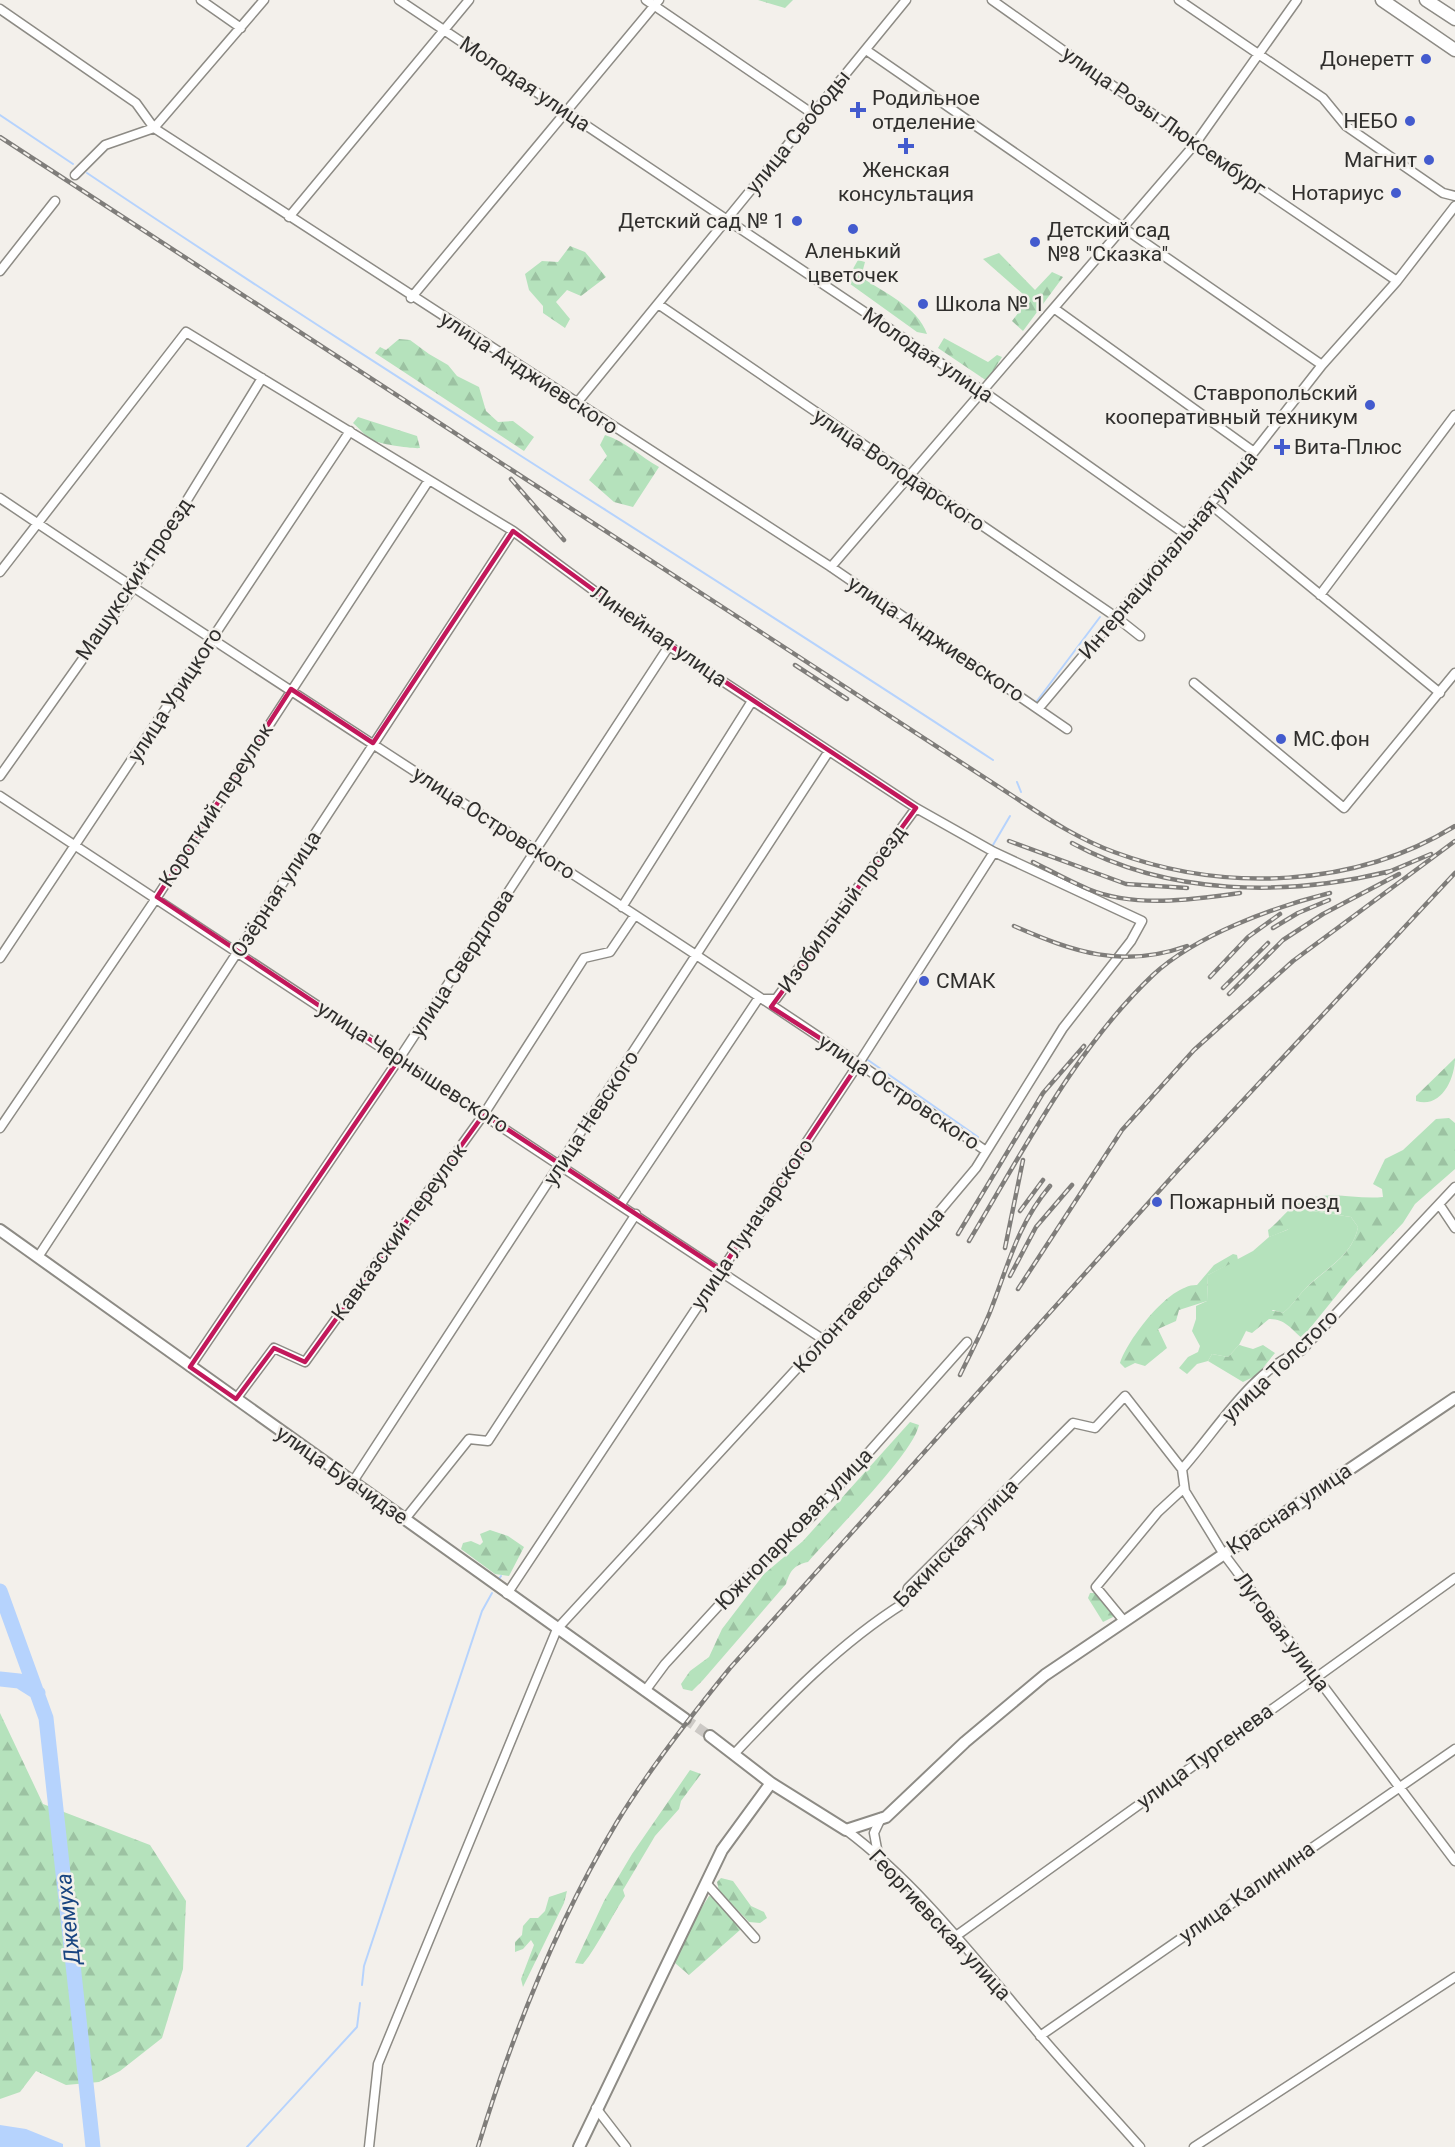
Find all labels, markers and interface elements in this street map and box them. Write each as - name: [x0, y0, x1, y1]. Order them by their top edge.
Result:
- street label: Молодая улица: [455, 32, 595, 136]
- street label: улица Розы Люксембург: [1058, 41, 1271, 201]
- place label: Донеретт: [1320, 47, 1414, 71]
- marker: Донеретт: [1419, 52, 1433, 66]
- street label: улица Свободы: [741, 65, 855, 199]
- place label: Родильное отделение: [872, 86, 980, 134]
- marker: Родильное отделение: [849, 101, 867, 119]
- place label: НЕБО: [1343, 109, 1398, 133]
- marker: НЕБО: [1403, 114, 1417, 128]
- marker: Женская консультация: [897, 137, 915, 155]
- place label: Магнит: [1344, 148, 1417, 172]
- marker: Магнит: [1422, 153, 1436, 167]
- place label: Женская консультация: [838, 158, 974, 206]
- place label: Нотариус: [1291, 181, 1384, 205]
- marker: Нотариус: [1389, 186, 1403, 200]
- place label: Детский сад № 1: [618, 209, 785, 233]
- marker: Детский сад № 1: [790, 214, 804, 228]
- place label: Детский сад №8 "Сказка": [1047, 218, 1170, 266]
- marker: Аленький цветочек: [846, 222, 860, 236]
- marker: Детский сад №8 "Сказка": [1028, 235, 1042, 249]
- place label: Аленький цветочек: [805, 239, 901, 287]
- place label: Школа № 1: [935, 292, 1045, 316]
- marker: Школа № 1: [916, 297, 930, 311]
- street label: Молодая улица: [858, 303, 998, 407]
- street label: улица Анджиевского: [435, 306, 623, 440]
- place label: Ставропольский кооперативный техникум: [1105, 381, 1358, 429]
- marker: Ставропольский кооперативный техникум: [1363, 398, 1377, 412]
- street label: улица Володарского: [809, 404, 989, 536]
- place label: Вита-Плюс: [1294, 435, 1402, 459]
- marker: Вита-Плюс: [1275, 440, 1289, 454]
- street label: Интернациональная улица: [1074, 446, 1262, 664]
- street label: Машукский проезд: [71, 493, 197, 664]
- street label: улица Анджиевского: [843, 571, 1029, 707]
- street label: Линейная улица: [586, 580, 732, 692]
- street label: улица Урицкого: [123, 623, 227, 767]
- street label: Короткий переулок: [154, 718, 278, 891]
- place label: МС.фон: [1293, 727, 1370, 751]
- marker: МС.фон: [1274, 732, 1288, 746]
- street label: улица Островского: [408, 762, 580, 885]
- street label: Изобильный проезд: [773, 820, 911, 997]
- street label: Озёрная улица: [226, 826, 326, 962]
- street label: улица Свердлова: [405, 885, 519, 1041]
- place label: СМАК: [936, 969, 996, 993]
- marker: СМАК: [917, 974, 931, 988]
- street label: улица Чернышевского: [313, 996, 513, 1138]
- street label: улица Островского: [814, 1029, 984, 1155]
- street label: улица Невского: [539, 1046, 643, 1190]
- street label: улица Луначарского: [686, 1134, 818, 1314]
- street label: Кавказский переулок: [327, 1138, 472, 1325]
- place label: Пожарный поезд: [1169, 1190, 1340, 1214]
- marker: Пожарный поезд: [1150, 1195, 1164, 1209]
- street label: Колонтаевская улица: [789, 1202, 949, 1378]
- street label: улица Толстого: [1217, 1305, 1343, 1427]
- street label: улица Буачидзе: [271, 1421, 413, 1529]
- street label: Южнопарковая улица: [711, 1443, 877, 1615]
- street label: Красная улица: [1222, 1458, 1356, 1560]
- street label: Бакинская улица: [889, 1474, 1023, 1612]
- street label: Луговая улица: [1229, 1568, 1335, 1696]
- street label: улица Тургенева: [1132, 1699, 1278, 1813]
- street label: улица Калинина: [1175, 1836, 1319, 1948]
- street label: Георгиевская улица: [864, 1845, 1016, 2005]
- water label: Джемуха: [51, 1872, 85, 1968]

